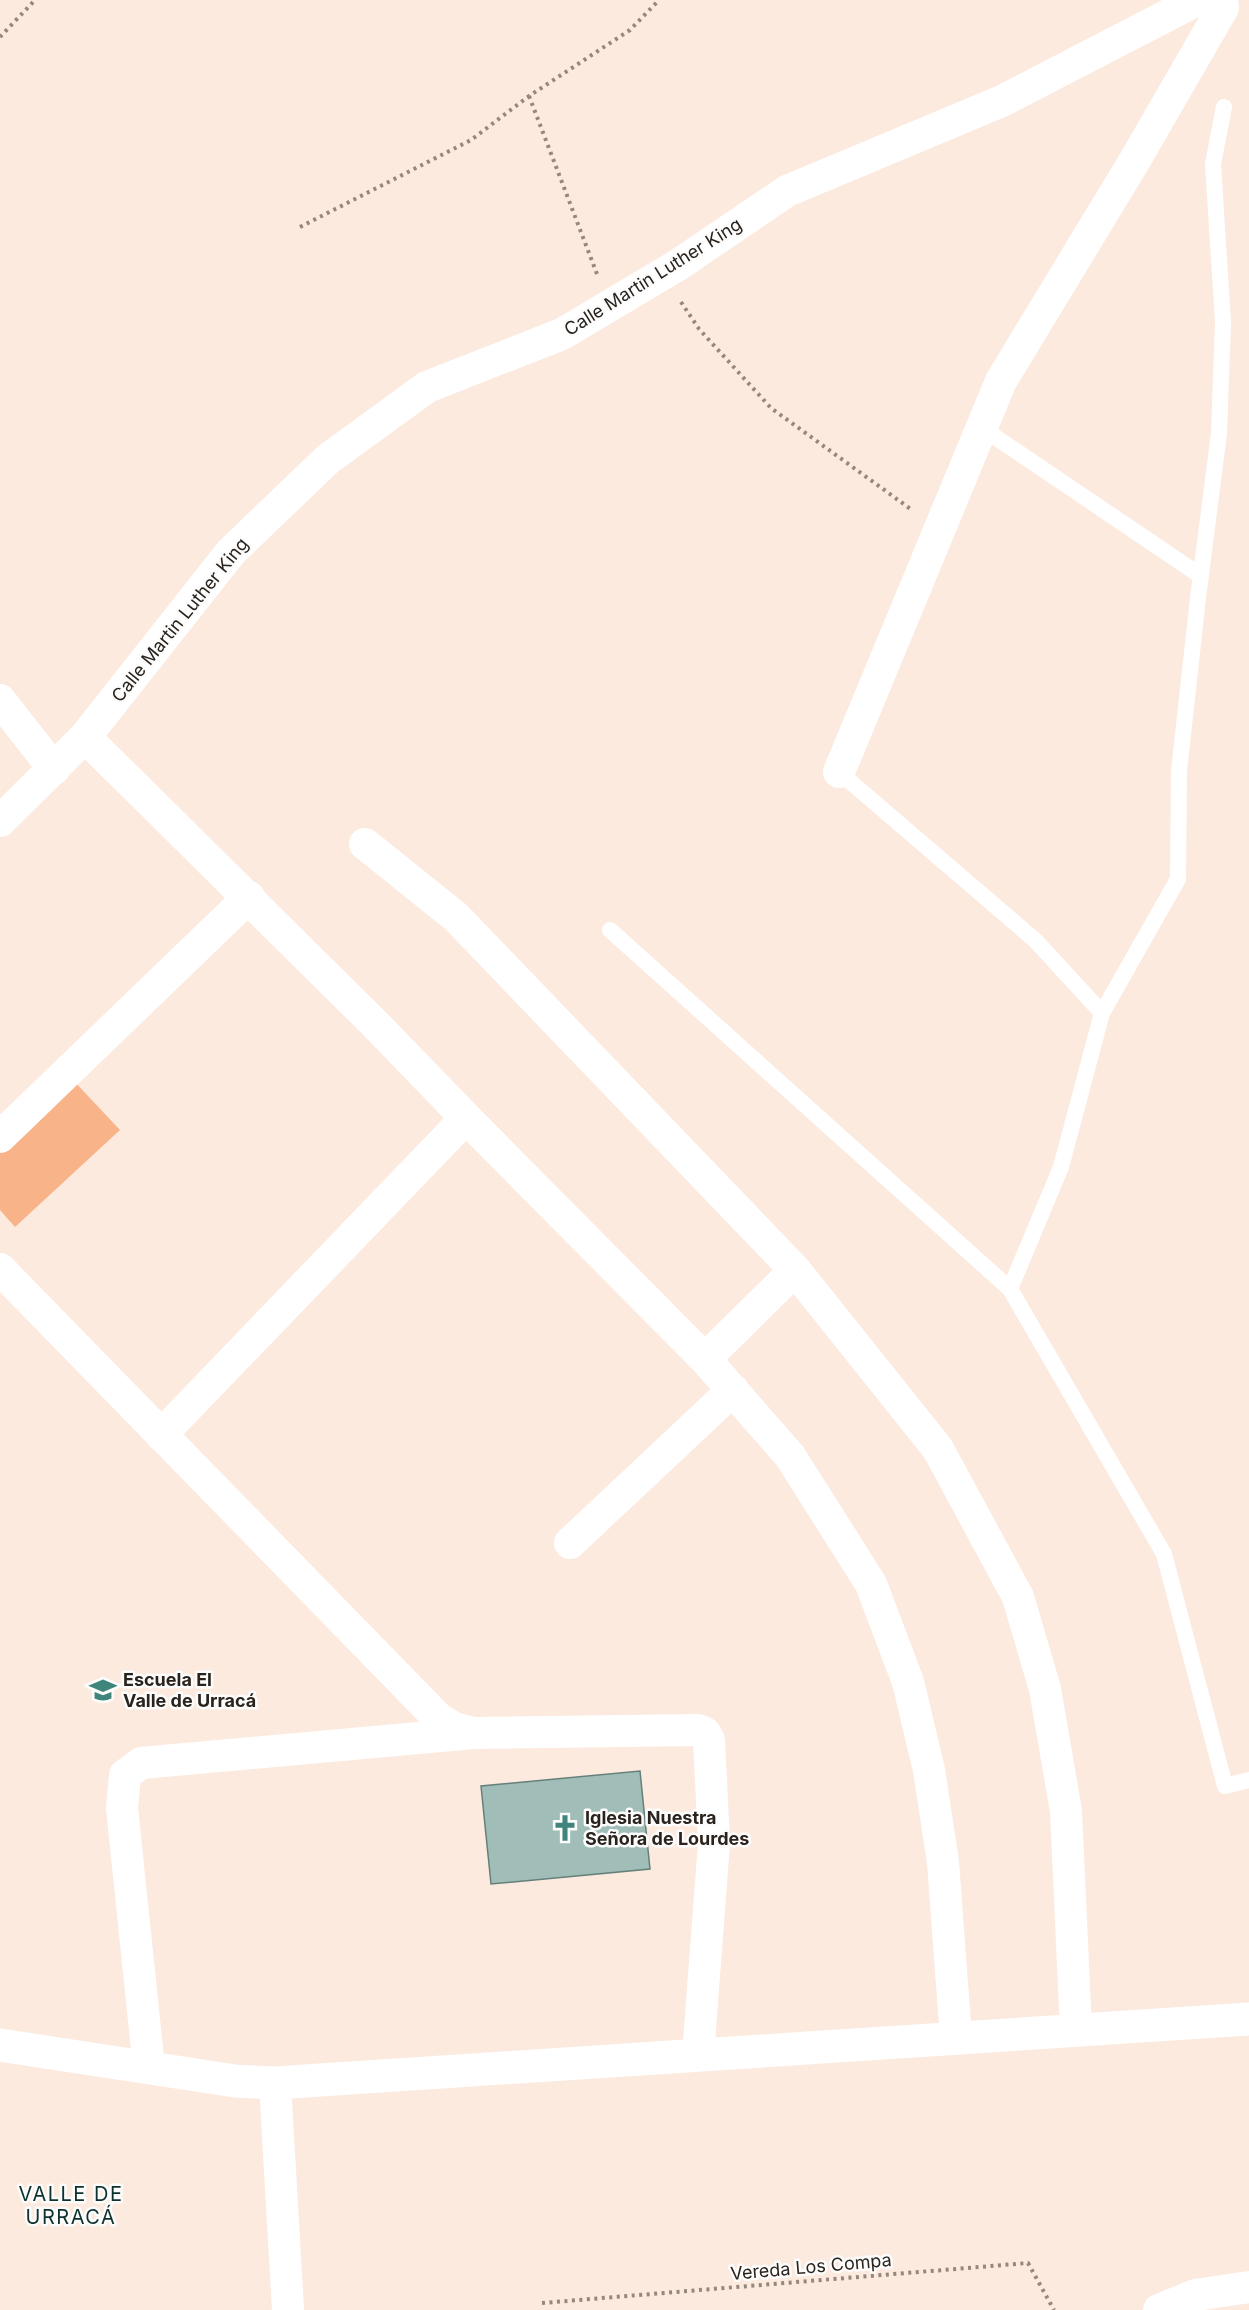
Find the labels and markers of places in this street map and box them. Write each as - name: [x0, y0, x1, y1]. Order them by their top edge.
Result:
- place label: Escuela El Valle de Urracá: [123, 1669, 256, 1711]
- school or university icon: Escuela El Valle de Urracá: [88, 1675, 118, 1705]
- place label: Iglesia Nuestra Señora de Lourdes: [585, 1807, 749, 1849]
- church icon: Iglesia Nuestra Señora de Lourdes: [550, 1813, 580, 1843]

